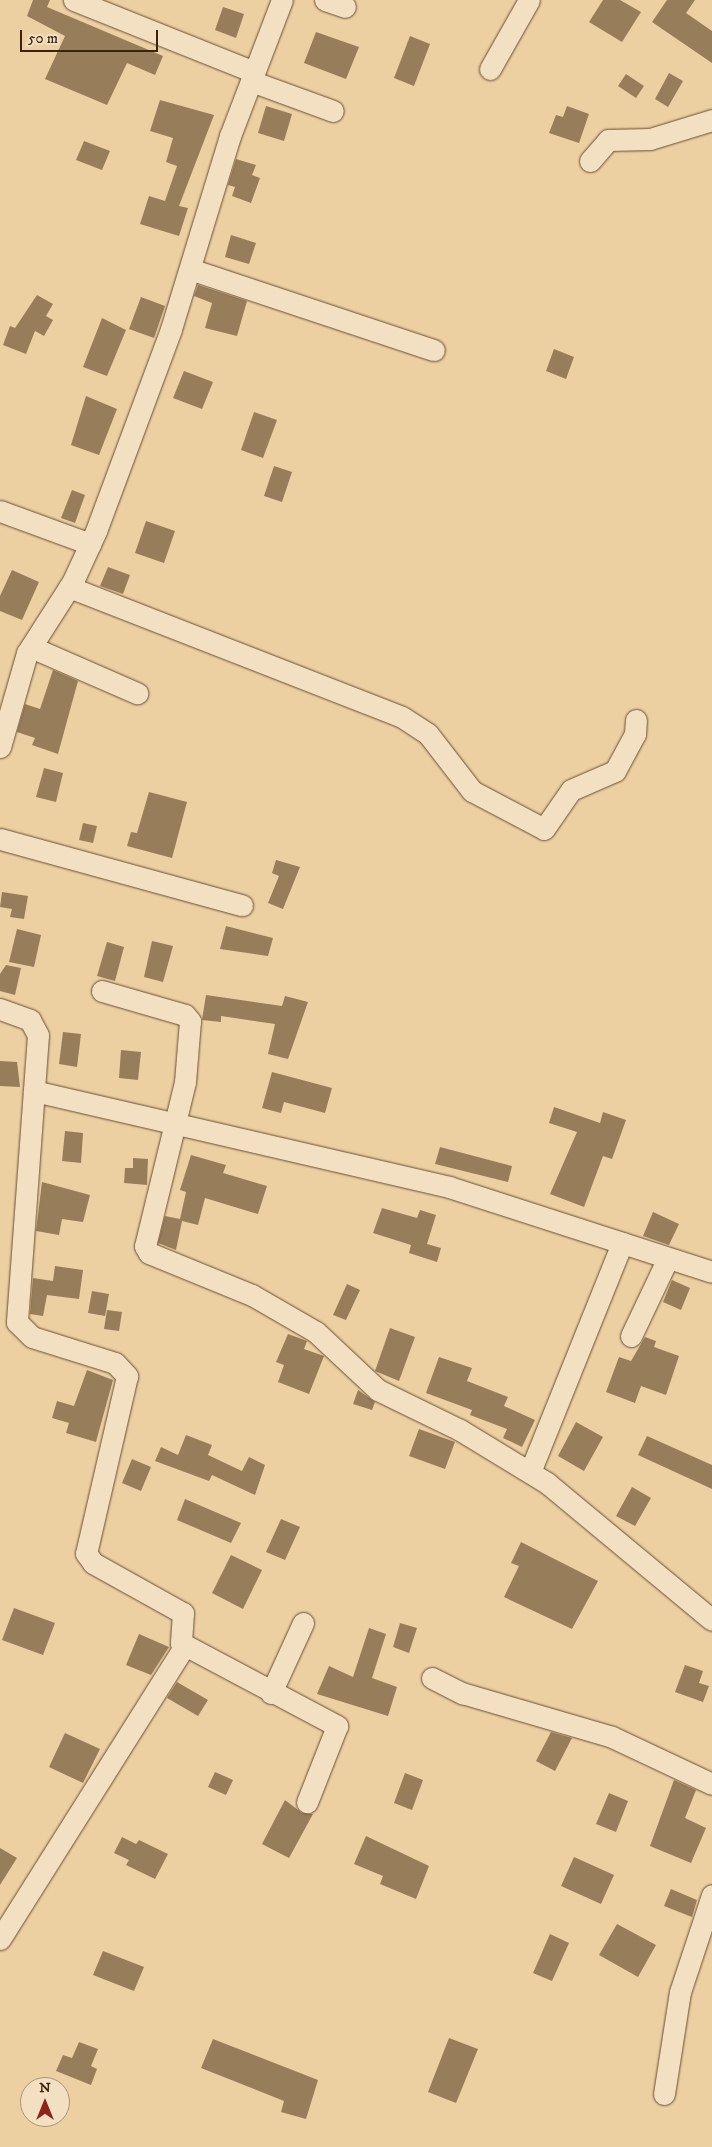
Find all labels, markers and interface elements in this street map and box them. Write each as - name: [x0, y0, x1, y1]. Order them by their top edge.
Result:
- scale bar: [22, 20, 160, 52]
- text: 50 m: [28, 29, 58, 48]
- north arrow: [20, 2077, 70, 2127]
- text: N: [39, 2079, 51, 2097]

